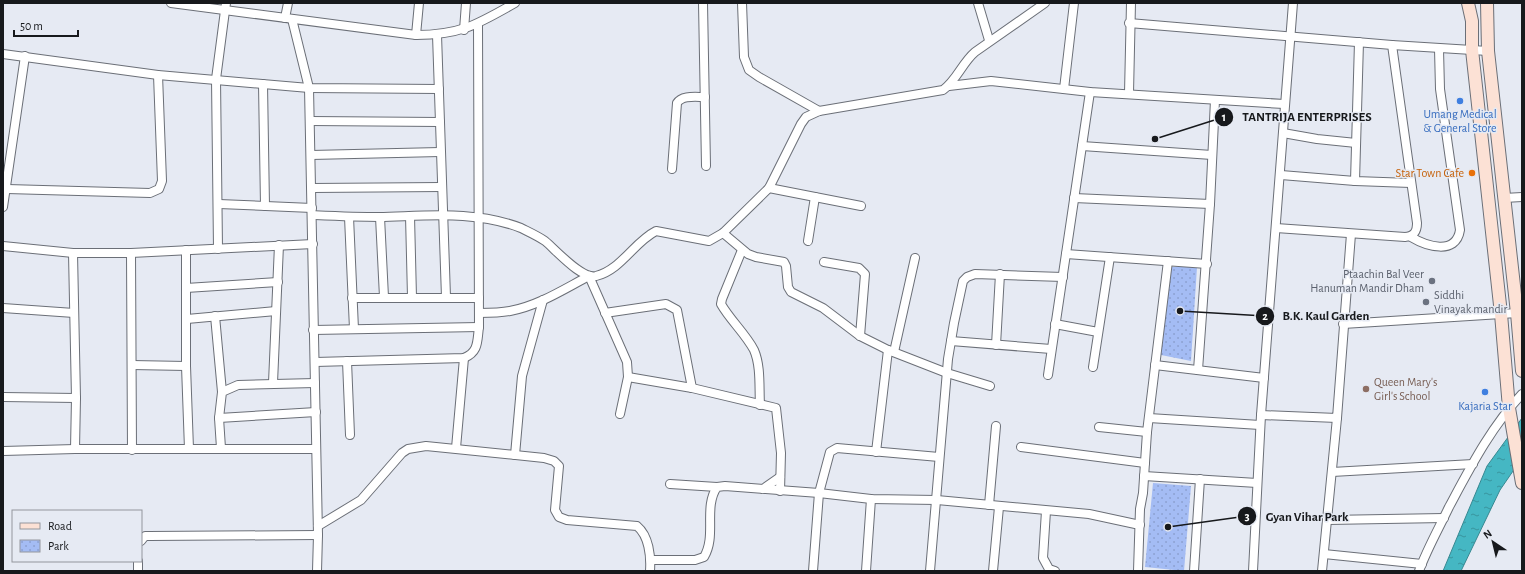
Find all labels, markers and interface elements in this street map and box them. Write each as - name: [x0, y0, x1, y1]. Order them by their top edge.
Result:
- scale bar: [14, 12, 78, 38]
- text: 50 m: [20, 20, 43, 32]
- marker: Umang Medical & General Store: [1455, 96, 1465, 106]
- callout: TANTRIJA ENTERPRISES: [1214, 104, 1379, 129]
- place label: Umang Medical & General Store: [1423, 108, 1497, 134]
- text: 1: [1222, 111, 1226, 123]
- text: TANTRIJA ENTERPRISES: [1242, 111, 1372, 124]
- place label: Star Town Cafe: [1396, 167, 1464, 179]
- marker: Star Town Cafe: [1467, 168, 1477, 178]
- place label: Ptaachin Bal Veer Hanuman Mandir Dham: [1310, 268, 1424, 294]
- marker: Ptaachin Bal Veer Hanuman Mandir Dham: [1427, 276, 1437, 286]
- place label: Siddhi Vinayak mandir: [1434, 289, 1508, 316]
- marker: Siddhi Vinayak mandir: [1421, 297, 1431, 307]
- callout: B.K. Kaul Garden: [1255, 303, 1378, 328]
- text: 2: [1262, 310, 1268, 322]
- text: B.K. Kaul Garden: [1283, 310, 1370, 323]
- place label: Queen Mary's Girl's School: [1374, 376, 1437, 402]
- marker: Queen Mary's Girl's School: [1361, 384, 1371, 394]
- marker: Kajaria Star: [1480, 387, 1490, 397]
- place label: Kajaria Star: [1458, 400, 1512, 413]
- callout: Gyan Vihar Park: [1237, 504, 1356, 529]
- legend: [12, 510, 142, 562]
- text: 3: [1244, 510, 1250, 522]
- text: Gyan Vihar Park: [1266, 511, 1349, 524]
- text: Road: [48, 520, 72, 532]
- north arrow: [1473, 522, 1513, 562]
- text: N: [1481, 528, 1494, 541]
- text: Park: [48, 540, 69, 552]

